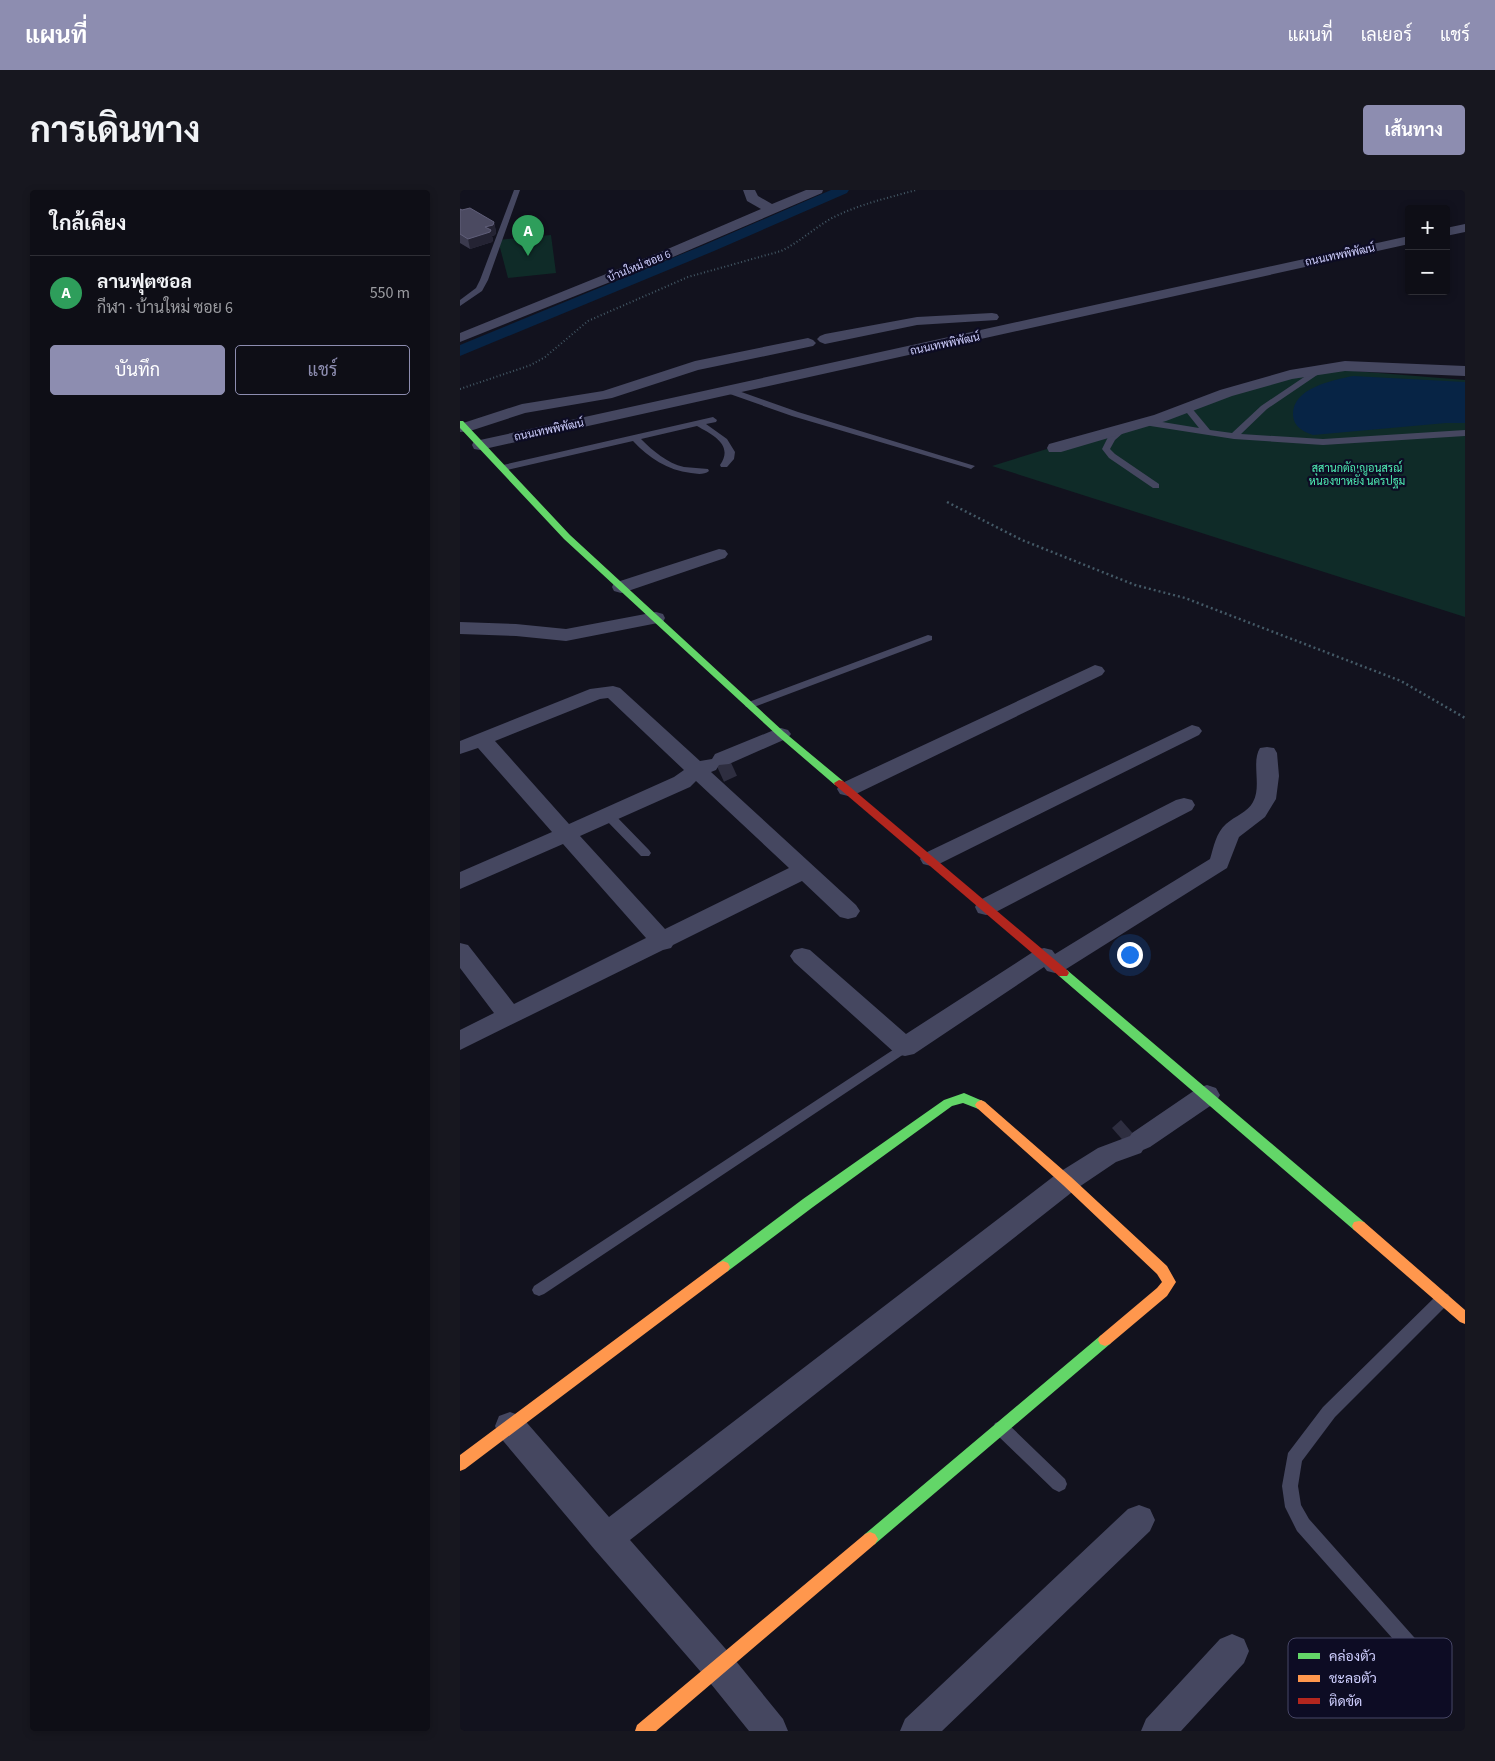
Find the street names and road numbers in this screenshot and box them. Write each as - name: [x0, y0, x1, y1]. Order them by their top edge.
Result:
- street label: ถนนเทพพิพัฒน์: [1304, 239, 1376, 270]
- street label: บ้านใหม่ ซอย 6: [605, 245, 673, 285]
- street label: ถนนเทพพิพัฒน์: [909, 328, 981, 359]
- street label: ถนนเทพพิพัฒน์: [513, 414, 585, 445]

